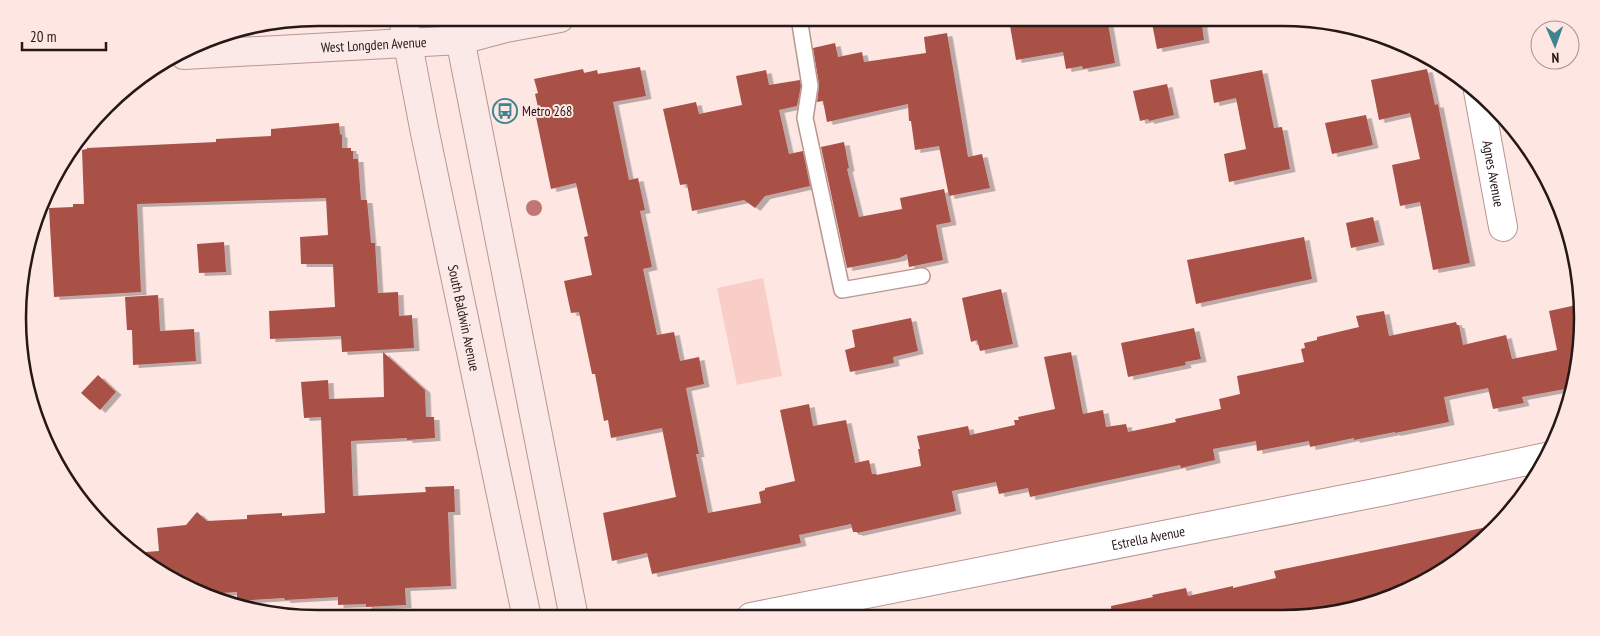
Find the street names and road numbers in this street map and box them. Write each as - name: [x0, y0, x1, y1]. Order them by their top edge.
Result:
- street label: West Longden Avenue: [320, 33, 427, 57]
- street label: Agnes Avenue: [1478, 139, 1508, 209]
- street label: South Baldwin Avenue: [444, 263, 484, 373]
- street label: Estrella Avenue: [1110, 522, 1187, 554]

